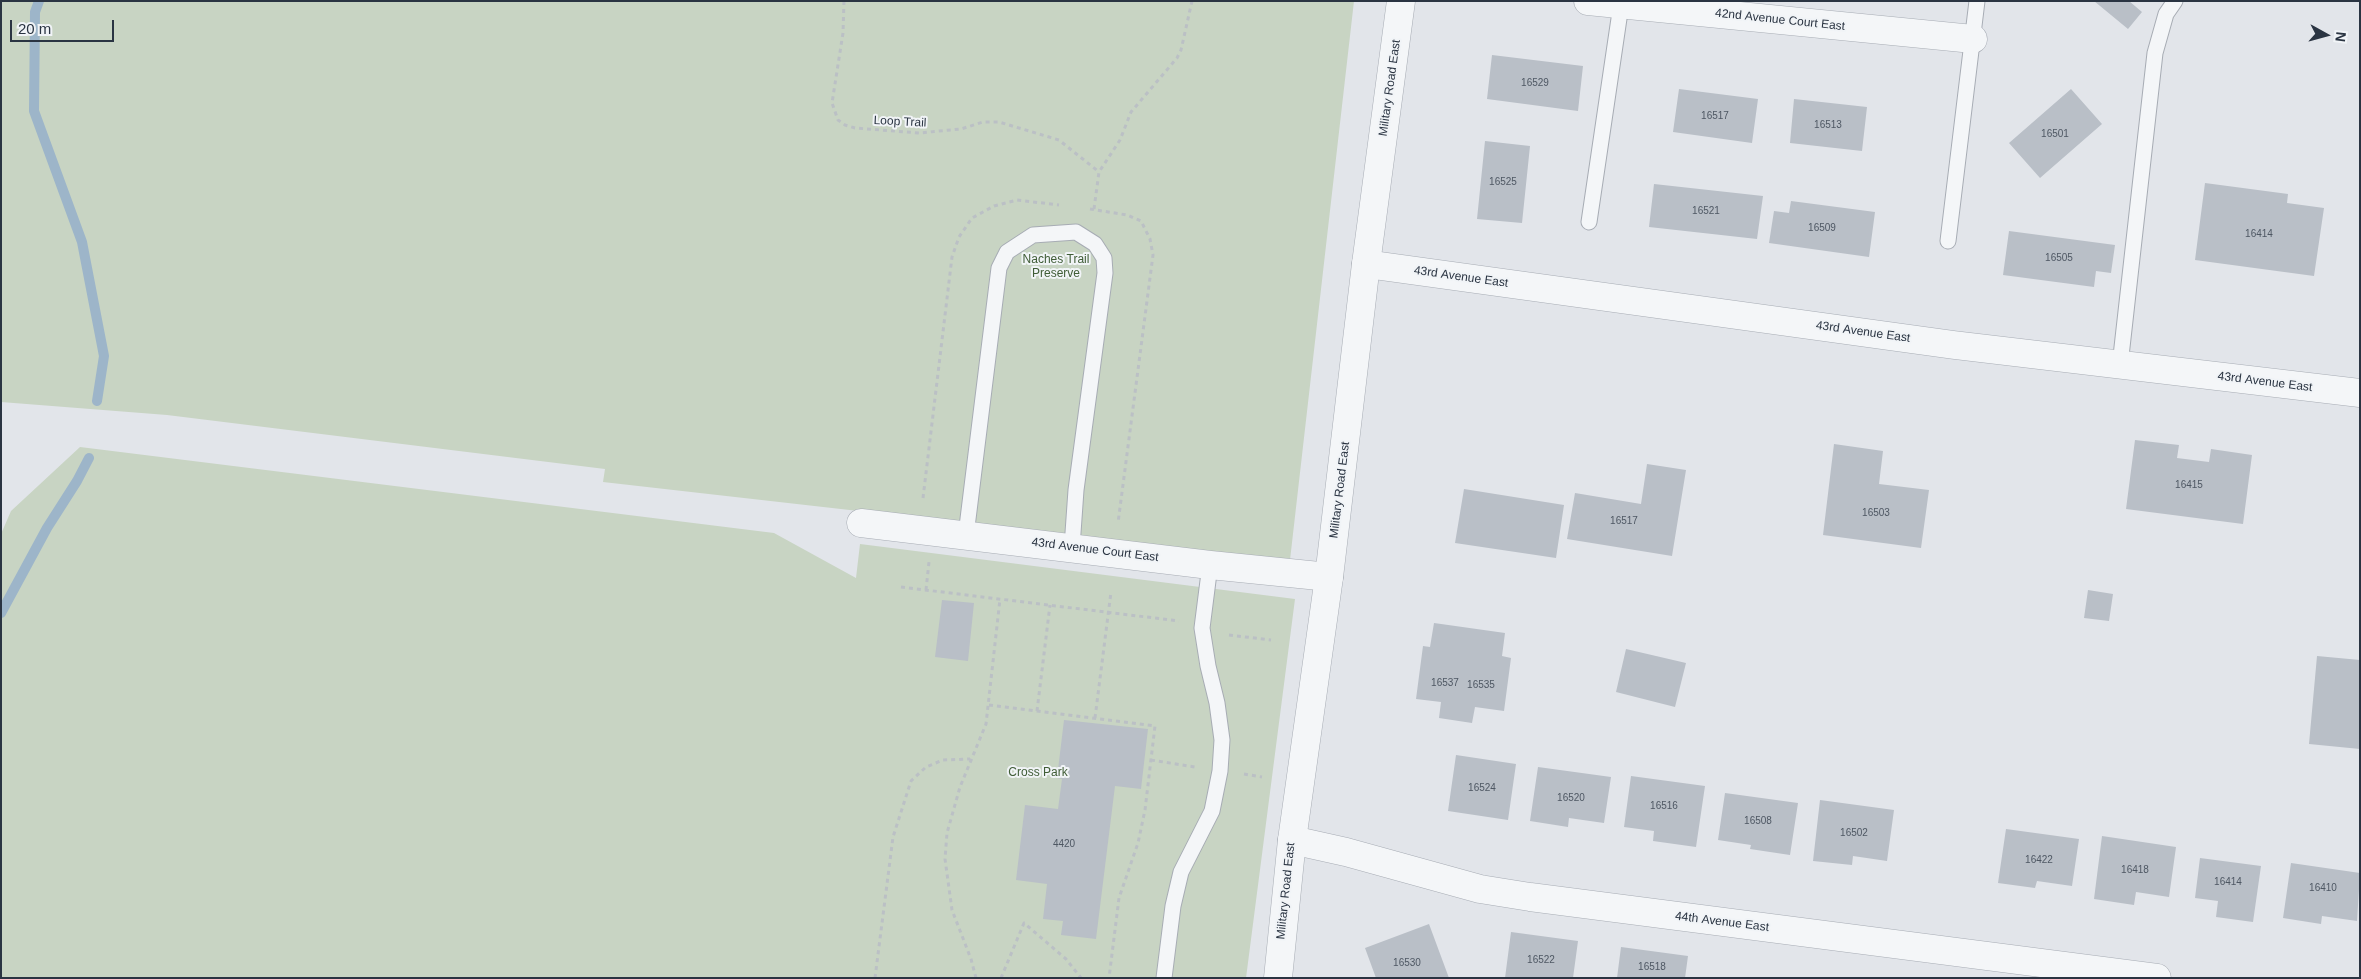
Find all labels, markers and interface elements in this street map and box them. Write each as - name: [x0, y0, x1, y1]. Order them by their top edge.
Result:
- street label: 42nd Avenue Court East: [1714, 6, 1846, 34]
- scale bar: [12, 10, 116, 42]
- north arrow: [2301, 10, 2351, 60]
- text: 20 m: [18, 20, 51, 37]
- text: N: [2332, 31, 2349, 43]
- street label: Military Road East: [1376, 39, 1404, 137]
- house number: 16529: [1521, 77, 1549, 89]
- house number: 16517: [1701, 110, 1729, 122]
- street label: Loop Trail: [873, 113, 927, 131]
- house number: 16513: [1814, 119, 1842, 131]
- house number: 16501: [2041, 128, 2069, 140]
- house number: 16525: [1489, 176, 1517, 188]
- house number: 16521: [1692, 205, 1720, 217]
- house number: 16509: [1808, 222, 1836, 234]
- house number: 16414: [2245, 228, 2273, 240]
- house number: 16505: [2045, 252, 2073, 264]
- park label: Naches Trail Preserve: [1023, 253, 1089, 281]
- street label: 43rd Avenue East: [1413, 263, 1509, 291]
- street label: 43rd Avenue East: [1815, 318, 1911, 346]
- street label: 43rd Avenue East: [2217, 369, 2313, 395]
- street label: Military Road East: [1327, 441, 1353, 539]
- house number: 16415: [2175, 479, 2203, 491]
- house number: 16503: [1862, 507, 1890, 519]
- house number: 16517: [1610, 515, 1638, 527]
- street label: 43rd Avenue Court East: [1031, 535, 1159, 565]
- house number: 16537: [1431, 677, 1459, 689]
- house number: 16535: [1467, 679, 1495, 691]
- park label: Cross Park: [1008, 766, 1068, 780]
- house number: 16524: [1468, 782, 1496, 794]
- house number: 16520: [1557, 792, 1585, 804]
- house number: 16516: [1650, 800, 1678, 812]
- house number: 16508: [1744, 815, 1772, 827]
- house number: 16502: [1840, 827, 1868, 839]
- house number: 4420: [1053, 838, 1075, 850]
- street label: Military Road East: [1274, 842, 1298, 940]
- house number: 16422: [2025, 854, 2053, 866]
- house number: 16418: [2121, 864, 2149, 876]
- house number: 16414: [2214, 876, 2242, 888]
- house number: 16410: [2309, 882, 2337, 894]
- street label: 44th Avenue East: [1674, 909, 1770, 935]
- house number: 16522: [1527, 954, 1555, 966]
- house number: 16530: [1393, 957, 1421, 969]
- house number: 16518: [1638, 961, 1666, 973]

